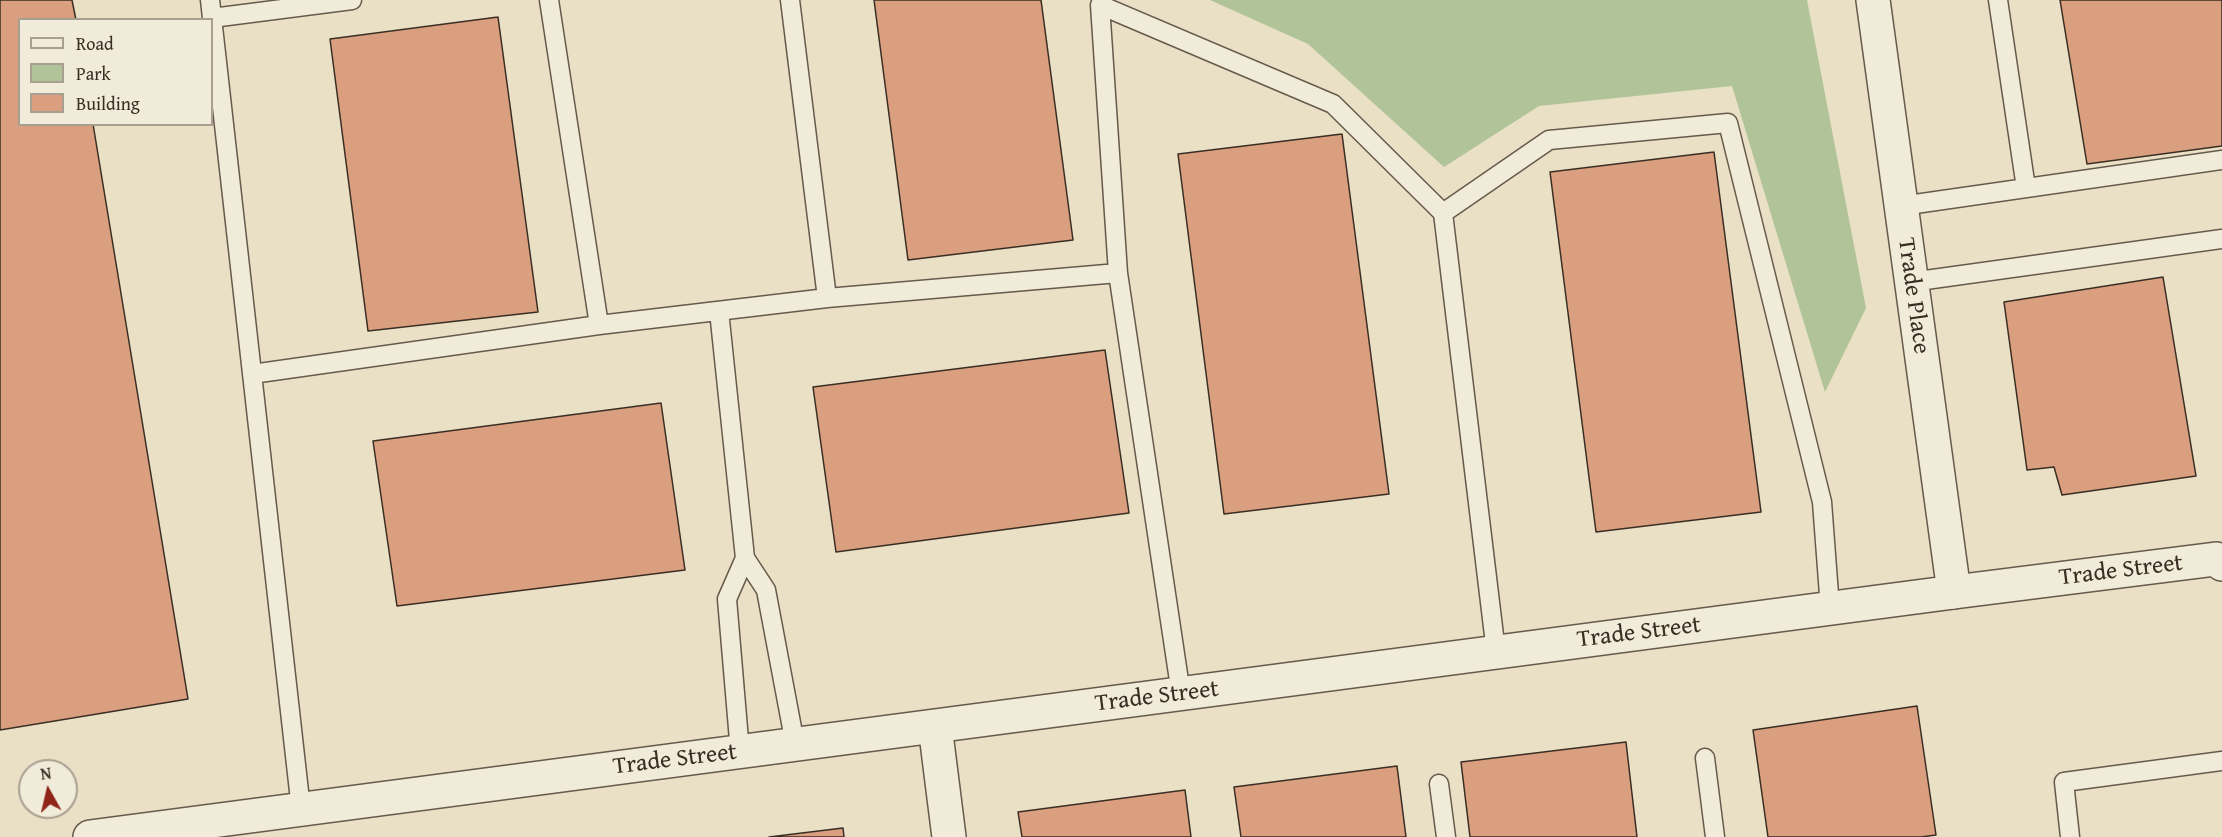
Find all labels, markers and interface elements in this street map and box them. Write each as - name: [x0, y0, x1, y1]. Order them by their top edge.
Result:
- legend: [18, 18, 213, 126]
- text: Road: [76, 30, 114, 57]
- text: Park: [76, 60, 111, 87]
- text: Building: [76, 90, 140, 117]
- street label: Trade Place: [1891, 236, 1935, 356]
- street label: Trade Street: [2057, 549, 2185, 593]
- street label: Trade Street: [1575, 611, 1703, 655]
- street label: Trade Street: [1093, 675, 1221, 719]
- street label: Trade Street: [611, 738, 739, 782]
- north arrow: [18, 759, 78, 819]
- text: N: [39, 761, 53, 786]

